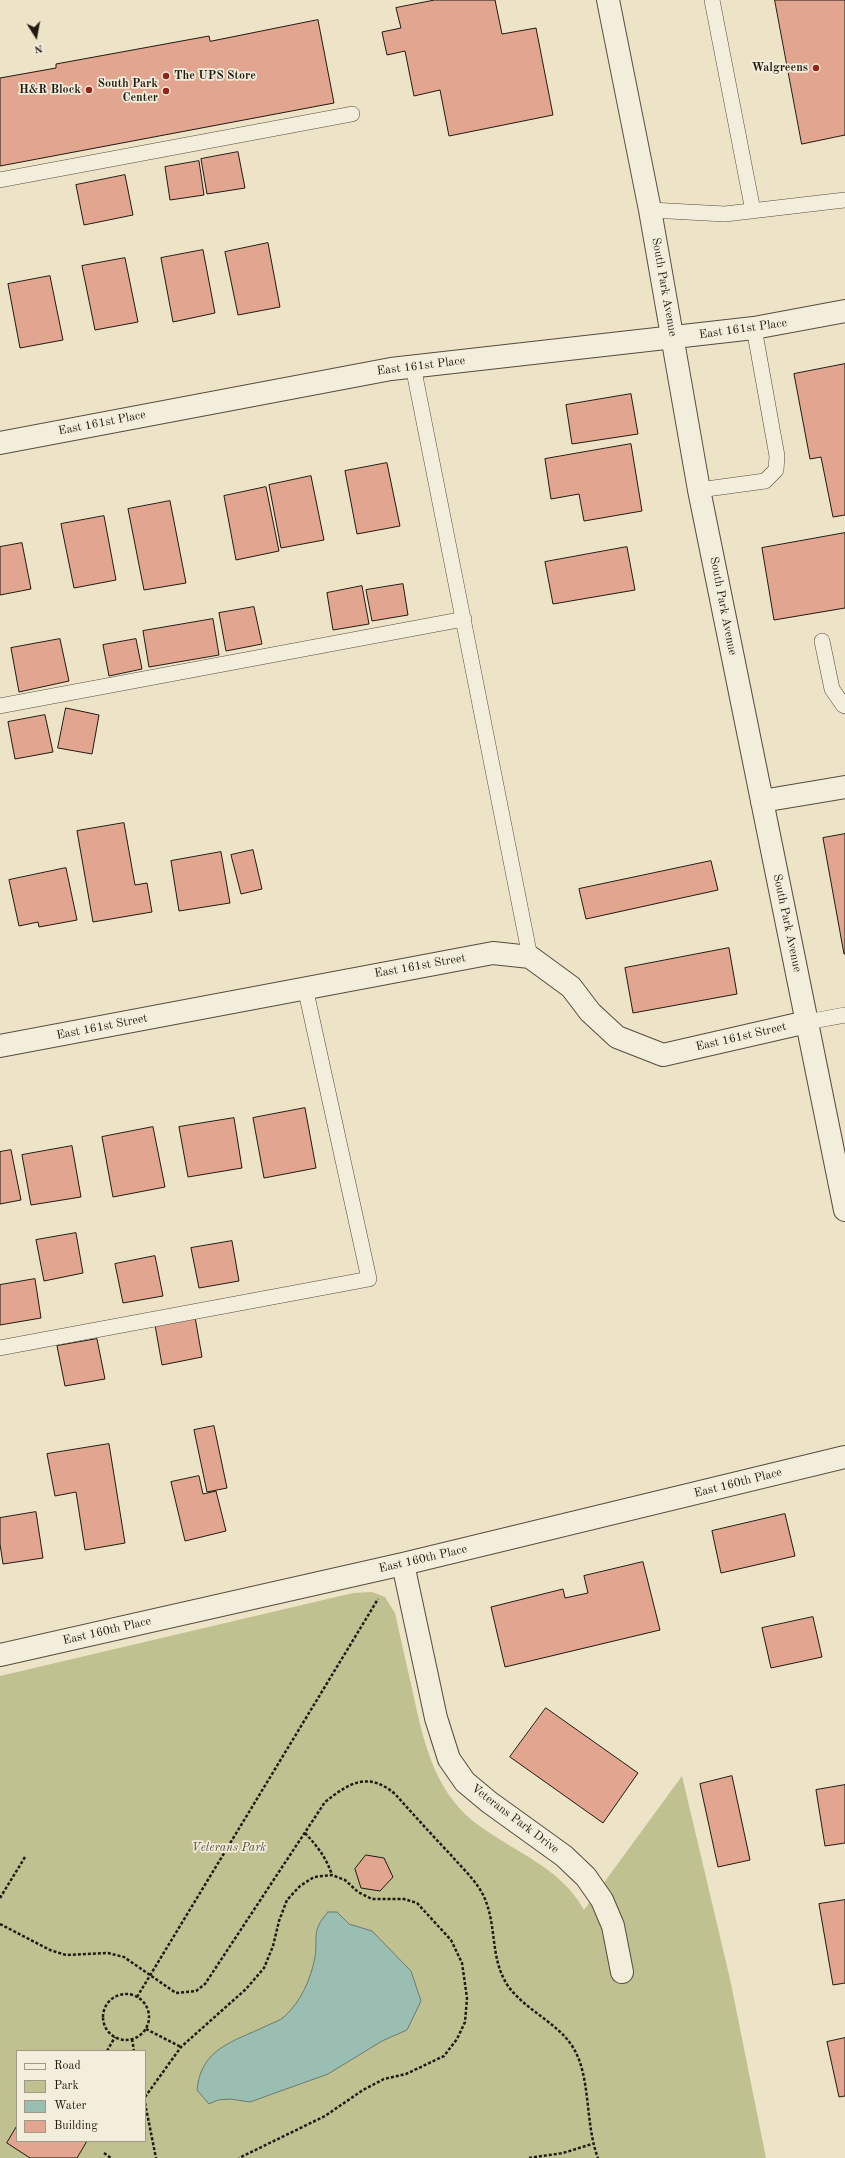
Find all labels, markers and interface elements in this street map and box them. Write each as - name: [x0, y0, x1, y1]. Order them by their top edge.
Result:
- north arrow: [16, 16, 56, 56]
- text: N: [33, 42, 44, 54]
- place label: Walgreens: [751, 61, 808, 75]
- marker: Walgreens: [811, 63, 821, 73]
- place label: The UPS Store: [174, 69, 256, 83]
- marker: The UPS Store: [161, 71, 171, 81]
- place label: South Park Center: [98, 77, 158, 105]
- place label: H&R Block: [19, 83, 81, 97]
- marker: H&R Block: [84, 85, 94, 95]
- marker: South Park Center: [161, 86, 171, 96]
- street label: South Park Avenue: [648, 236, 680, 338]
- street label: East 161st Place: [698, 316, 788, 342]
- street label: East 161st Place: [376, 353, 466, 379]
- street label: East 161st Place: [57, 407, 147, 439]
- street label: South Park Avenue: [706, 556, 740, 656]
- street label: South Park Avenue: [770, 873, 804, 973]
- street label: East 161st Street: [373, 951, 467, 981]
- street label: East 161st Street: [55, 1011, 149, 1043]
- street label: East 161st Street: [694, 1020, 788, 1054]
- street label: East 160th Place: [693, 1465, 783, 1501]
- street label: East 160th Place: [378, 1542, 468, 1576]
- street label: East 160th Place: [62, 1614, 152, 1648]
- street label: Veterans Park Drive: [468, 1781, 562, 1857]
- park label: Veterans Park: [192, 1841, 266, 1855]
- legend: [16, 2050, 146, 2142]
- text: Road: [54, 2060, 81, 2072]
- text: Park: [54, 2080, 79, 2092]
- text: Water: [54, 2100, 86, 2112]
- text: Building: [54, 2120, 98, 2132]

